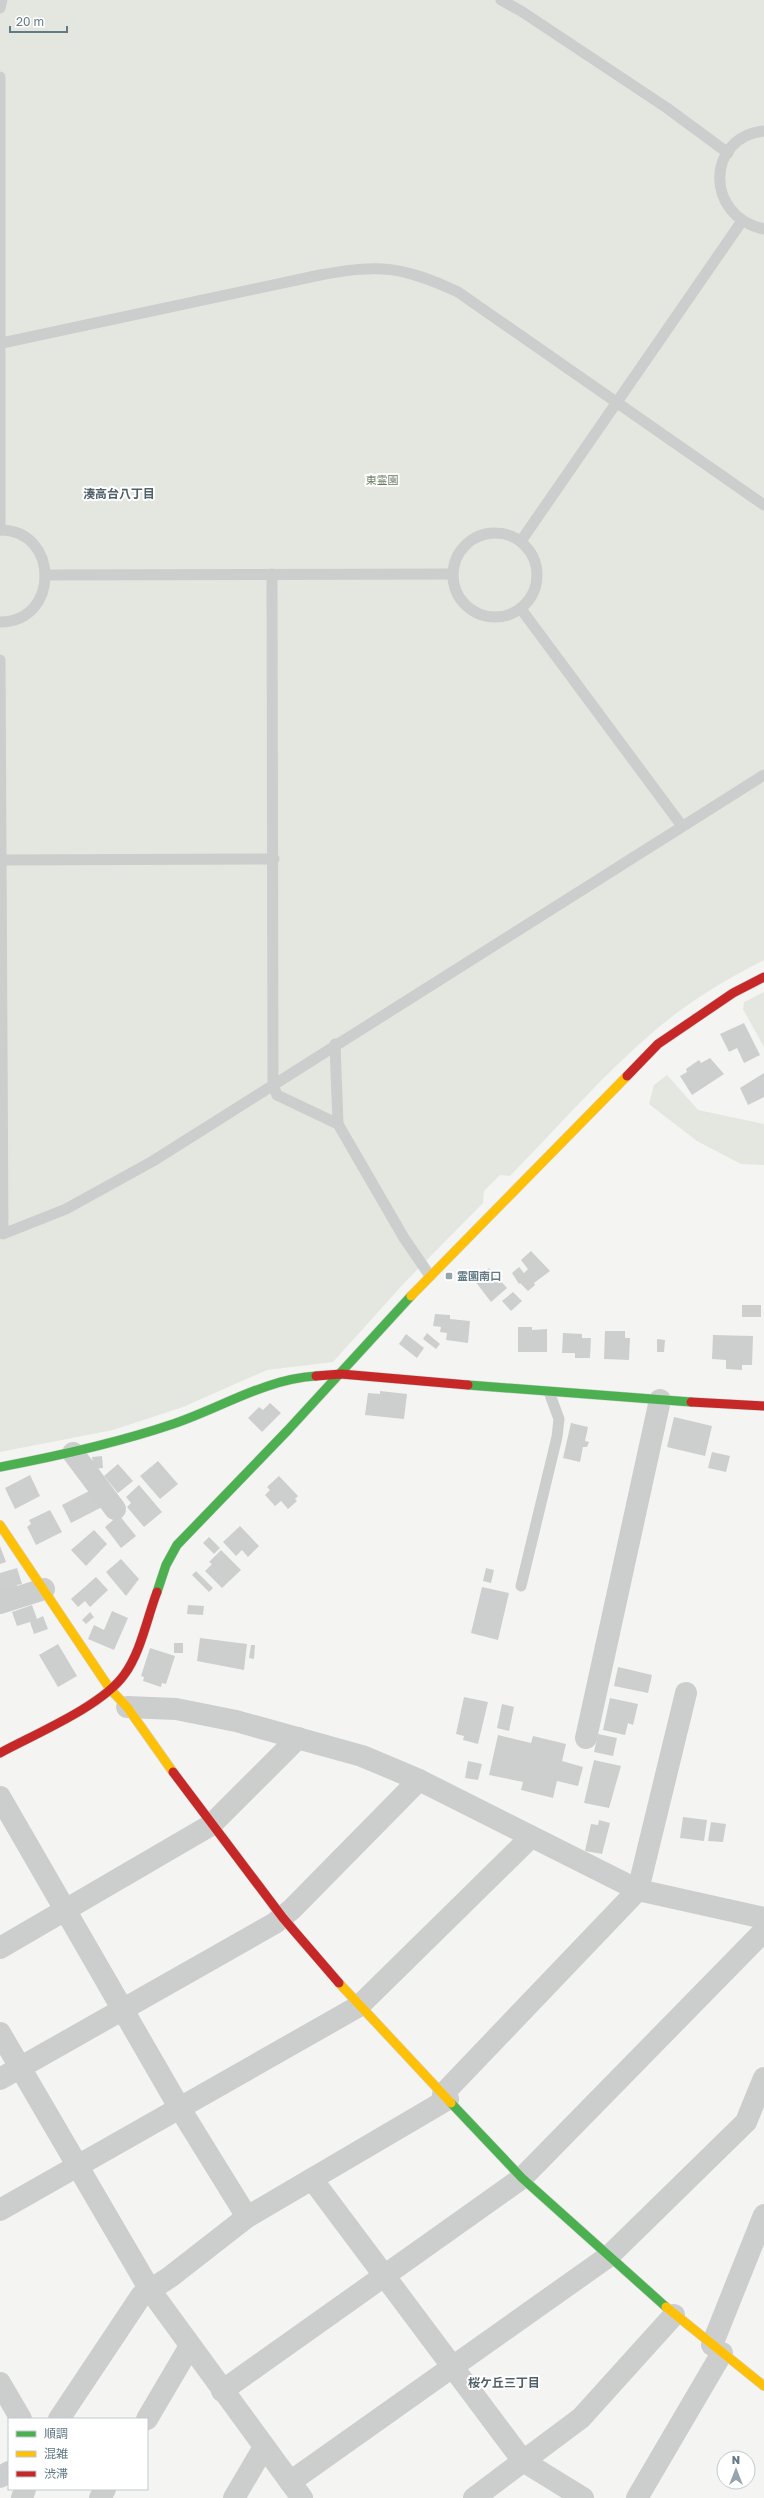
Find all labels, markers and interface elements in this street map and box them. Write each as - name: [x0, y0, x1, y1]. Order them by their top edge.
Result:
- scale bar: [10, 8, 67, 34]
- text: 20 m: [16, 14, 44, 29]
- park label: 東霊園: [366, 473, 399, 486]
- district label: 湊高台八丁目: [83, 486, 155, 501]
- place label: 霊園南口: [457, 1269, 501, 1282]
- marker: 霊園南口: [444, 1271, 454, 1281]
- district label: 桜ケ丘三丁目: [468, 2375, 540, 2390]
- legend: [8, 2418, 148, 2490]
- text: 順調: [44, 2426, 68, 2441]
- text: 混雑: [44, 2446, 68, 2461]
- north arrow: [716, 2450, 756, 2490]
- text: N: [732, 2453, 740, 2466]
- text: 渋滞: [44, 2466, 68, 2481]

